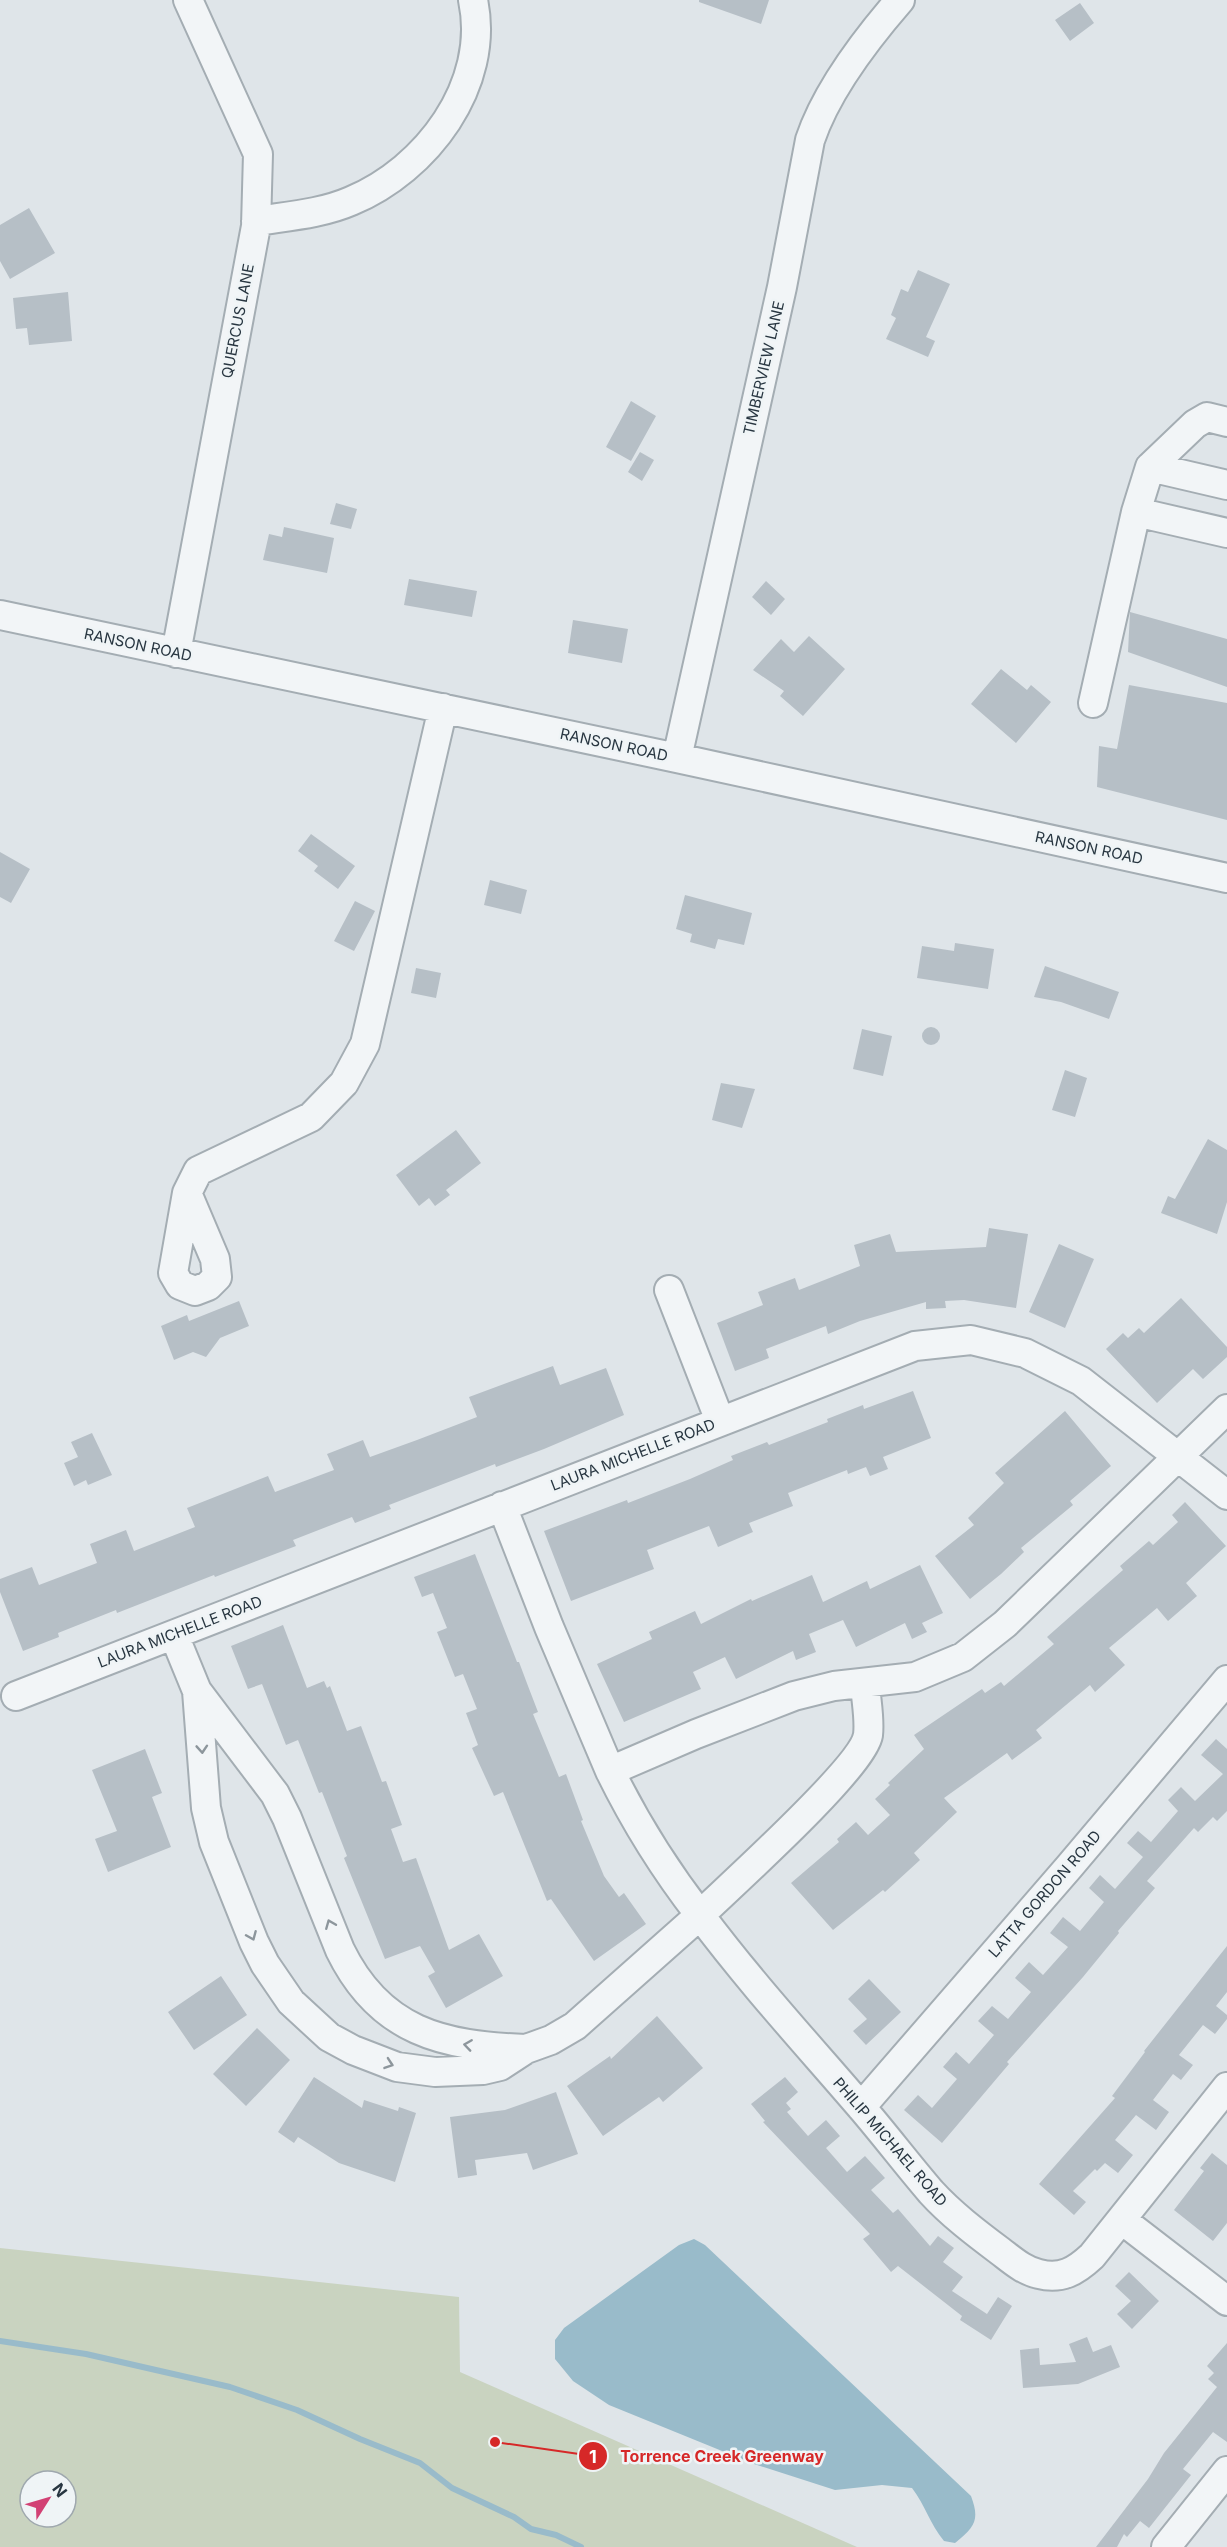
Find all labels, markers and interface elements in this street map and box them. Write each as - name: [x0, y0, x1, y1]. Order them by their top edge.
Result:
- street label: QUERCUS LANE: [217, 262, 258, 380]
- street label: TIMBERVIEW LANE: [739, 299, 788, 437]
- street label: RANSON ROAD: [82, 624, 194, 665]
- street label: RANSON ROAD: [558, 724, 670, 765]
- street label: RANSON ROAD: [1033, 827, 1145, 868]
- street label: LAURA MICHELLE ROAD: [548, 1414, 718, 1495]
- street label: LAURA MICHELLE ROAD: [95, 1591, 265, 1672]
- one-way arrow: [195, 1745, 208, 1754]
- street label: LATTA GORDON ROAD: [984, 1826, 1105, 1961]
- one-way arrow: [324, 1919, 337, 1930]
- one-way arrow: [245, 1929, 257, 1940]
- one-way arrow: [464, 2039, 473, 2051]
- one-way arrow: [383, 2056, 394, 2069]
- street label: PHILIP MICHAEL ROAD: [829, 2073, 952, 2210]
- callout: Torrence Creek Greenway: [578, 2439, 836, 2473]
- text: 1: [589, 2446, 597, 2467]
- text: Torrence Creek Greenway: [620, 2446, 824, 2466]
- north arrow: [18, 2469, 78, 2529]
- text: N: [48, 2479, 72, 2501]

